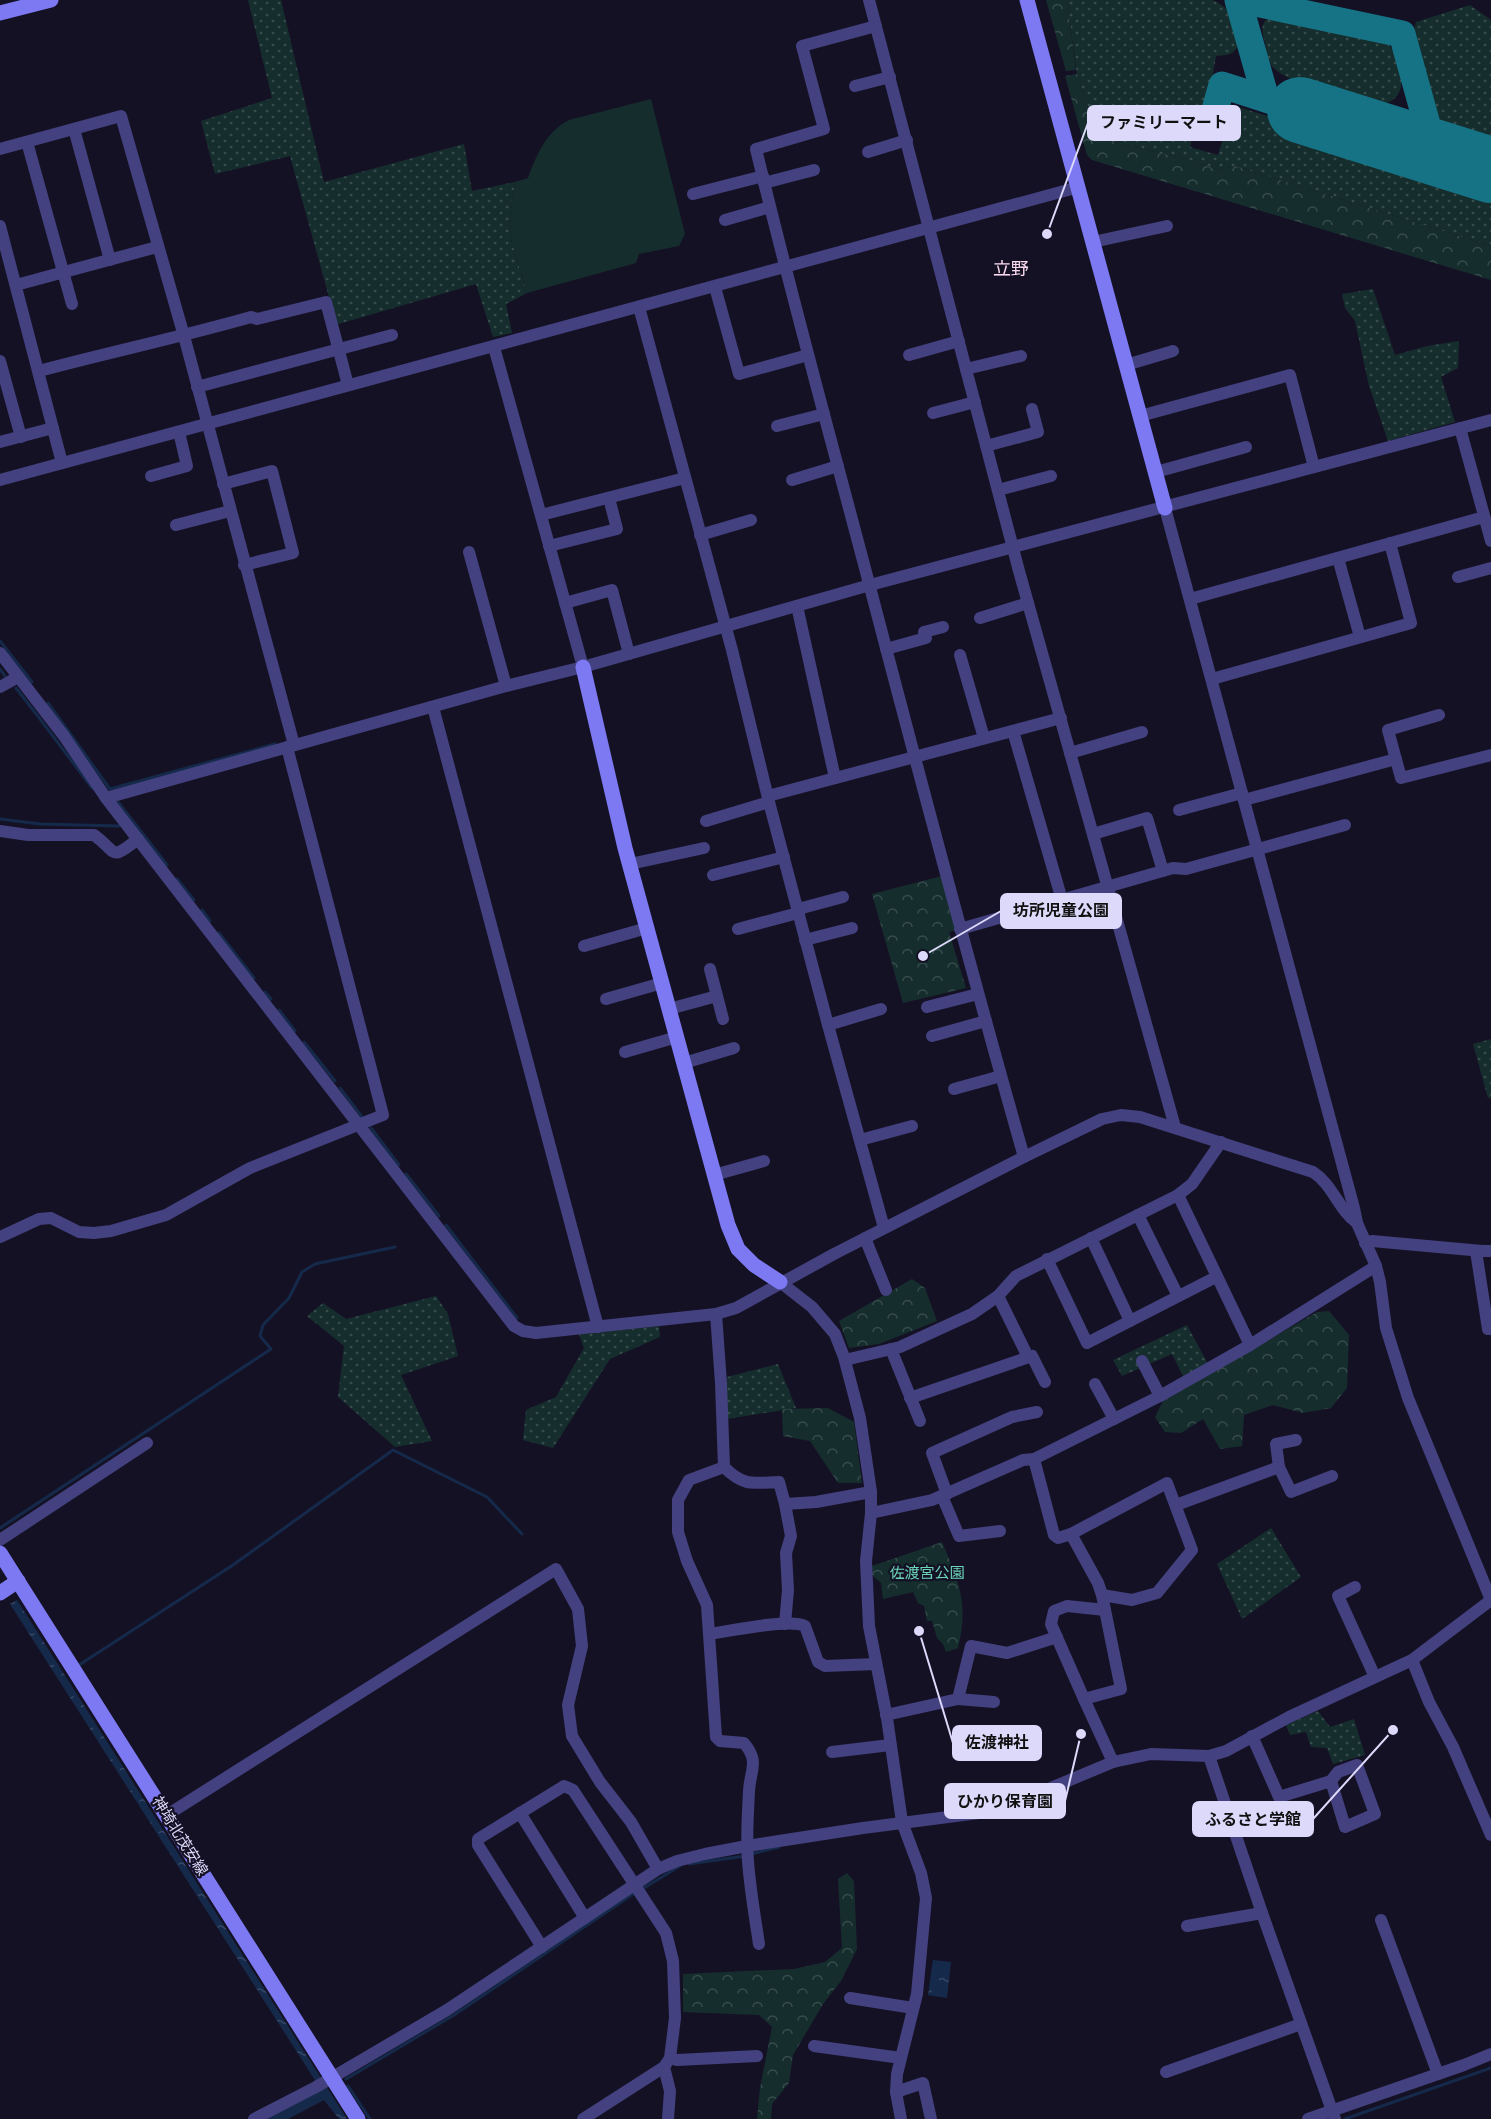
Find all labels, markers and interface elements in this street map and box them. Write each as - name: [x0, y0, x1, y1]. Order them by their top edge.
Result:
- callout: ファミリーマート: [1088, 106, 1240, 140]
- text: ファミリーマート: [1100, 113, 1228, 131]
- district label: 立野: [993, 258, 1029, 278]
- callout: 坊所児童公園: [1001, 894, 1121, 928]
- text: 坊所児童公園: [1013, 901, 1109, 919]
- park label: 佐渡宮公園: [889, 1564, 965, 1581]
- callout: 佐渡神社: [953, 1726, 1041, 1760]
- text: 佐渡神社: [964, 1733, 1029, 1751]
- callout: ひかり保育園: [945, 1784, 1065, 1818]
- text: ひかり保育園: [957, 1792, 1053, 1810]
- street label: 神埼北茂安線: [149, 1793, 211, 1878]
- callout: ふるさと学館: [1193, 1802, 1313, 1836]
- text: ふるさと学館: [1205, 1810, 1301, 1828]

